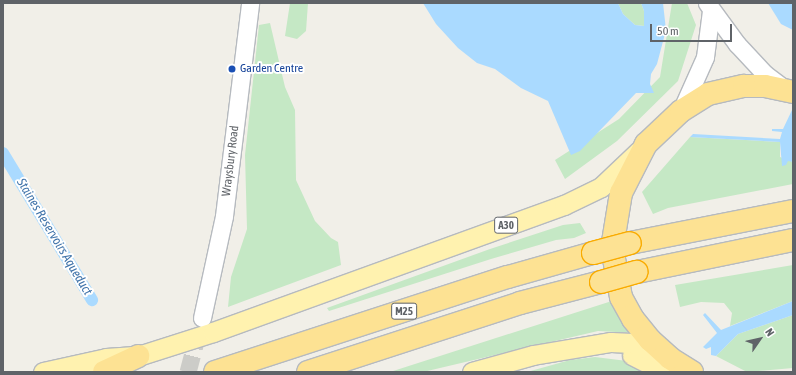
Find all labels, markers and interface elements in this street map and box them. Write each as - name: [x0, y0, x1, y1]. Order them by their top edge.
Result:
- scale bar: [652, 16, 734, 42]
- text: 50 m: [657, 24, 679, 38]
- place label: Garden Centre: [240, 62, 303, 76]
- marker: Garden Centre: [227, 64, 237, 74]
- street label: Wraysbury Road: [220, 125, 242, 197]
- water label: Staines Reservoirs Aqueduct: [13, 176, 95, 298]
- road number: A30: [494, 216, 518, 234]
- road number: M25: [391, 302, 417, 320]
- north arrow: [740, 319, 780, 359]
- text: N: [763, 326, 777, 338]

